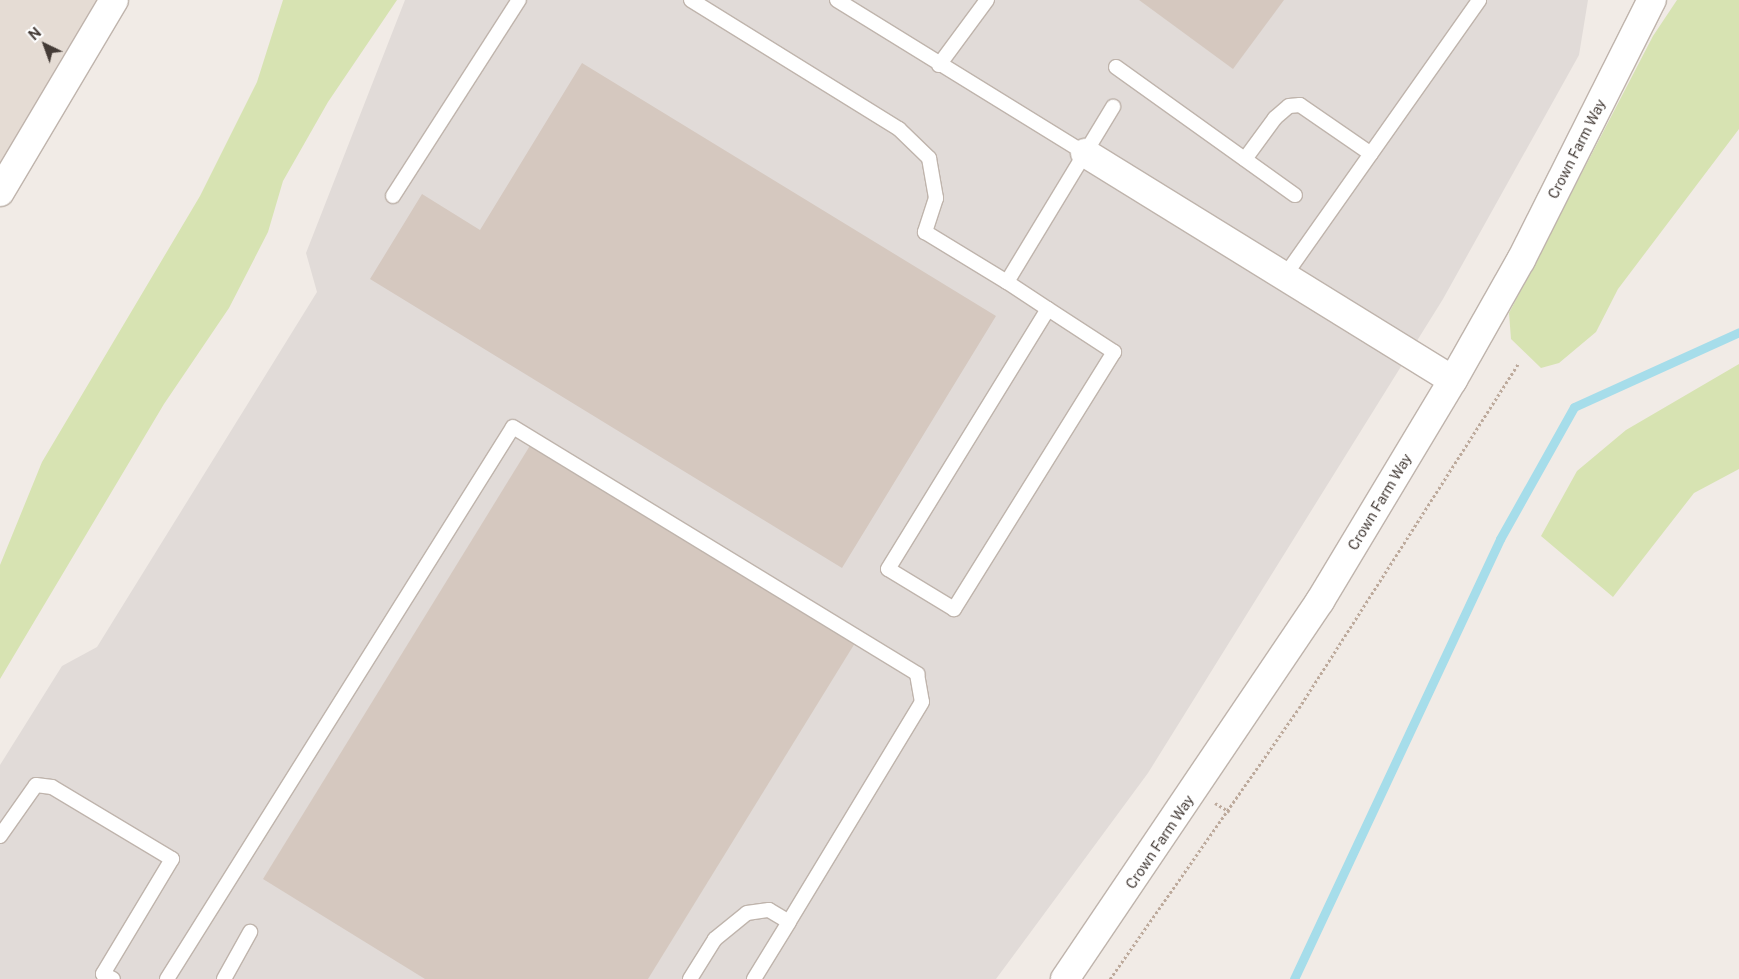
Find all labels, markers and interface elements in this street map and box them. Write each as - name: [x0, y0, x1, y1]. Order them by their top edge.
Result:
- north arrow: [20, 20, 70, 70]
- text: N: [26, 24, 44, 43]
- street label: Crown Farm Way: [1545, 96, 1609, 202]
- street label: Crown Farm Way: [1345, 451, 1415, 553]
- street label: Crown Farm Way: [1122, 792, 1198, 892]

